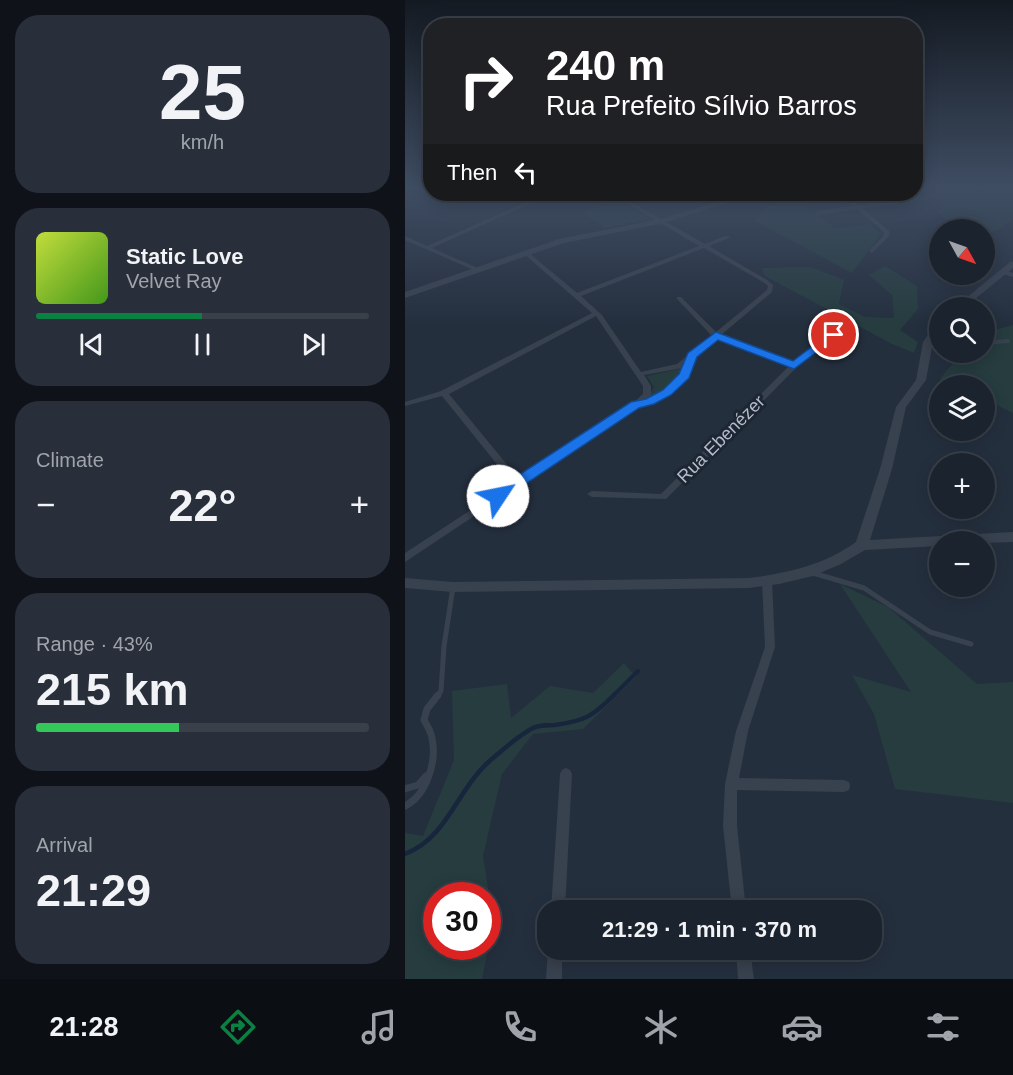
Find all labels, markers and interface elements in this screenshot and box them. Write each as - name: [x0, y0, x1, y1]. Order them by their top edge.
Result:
- icon: right: [447, 42, 525, 120]
- text: 240 m: [546, 42, 665, 89]
- text: 25: [159, 48, 246, 136]
- text: Rua Prefeito Sílvio Barros: [546, 91, 857, 121]
- text: km/h: [181, 131, 224, 153]
- icon: left: [509, 156, 542, 189]
- text: Then: [447, 160, 497, 185]
- north arrow: [929, 219, 995, 285]
- map controls: [929, 219, 995, 597]
- text: Static Love: [126, 244, 243, 269]
- text: Velvet Ray: [126, 270, 222, 292]
- button: search: [929, 297, 995, 363]
- pin: [808, 309, 859, 360]
- icon: arrive: [817, 318, 850, 351]
- icon: previous: [75, 328, 108, 361]
- icon: pause: [186, 328, 219, 361]
- icon: next: [297, 328, 330, 361]
- button: layers: [929, 375, 995, 441]
- street label: Rua Ebenézer: [673, 391, 769, 487]
- text: Climate: [36, 449, 104, 471]
- button: +: [929, 453, 995, 519]
- position arrow: [466, 464, 530, 528]
- text: 22°: [168, 480, 237, 531]
- text: −: [36, 486, 55, 523]
- text: +: [350, 486, 369, 523]
- button: −: [929, 531, 995, 597]
- text: Range · 43%: [36, 633, 153, 655]
- text: 215 km: [36, 664, 189, 715]
- text: Arrival: [36, 834, 93, 856]
- text: 21:29: [36, 865, 151, 916]
- speed limit sign: 30: [423, 882, 501, 960]
- text: 21:29 · 1 min · 370 m: [602, 917, 817, 942]
- icon: directions: [217, 1006, 259, 1048]
- icon: music: [358, 1006, 400, 1048]
- icon: phone: [499, 1006, 541, 1048]
- icon: climate: [640, 1006, 682, 1048]
- icon: car: [781, 1006, 823, 1048]
- icon: filters: [922, 1006, 964, 1048]
- text: 21:28: [49, 1012, 118, 1042]

